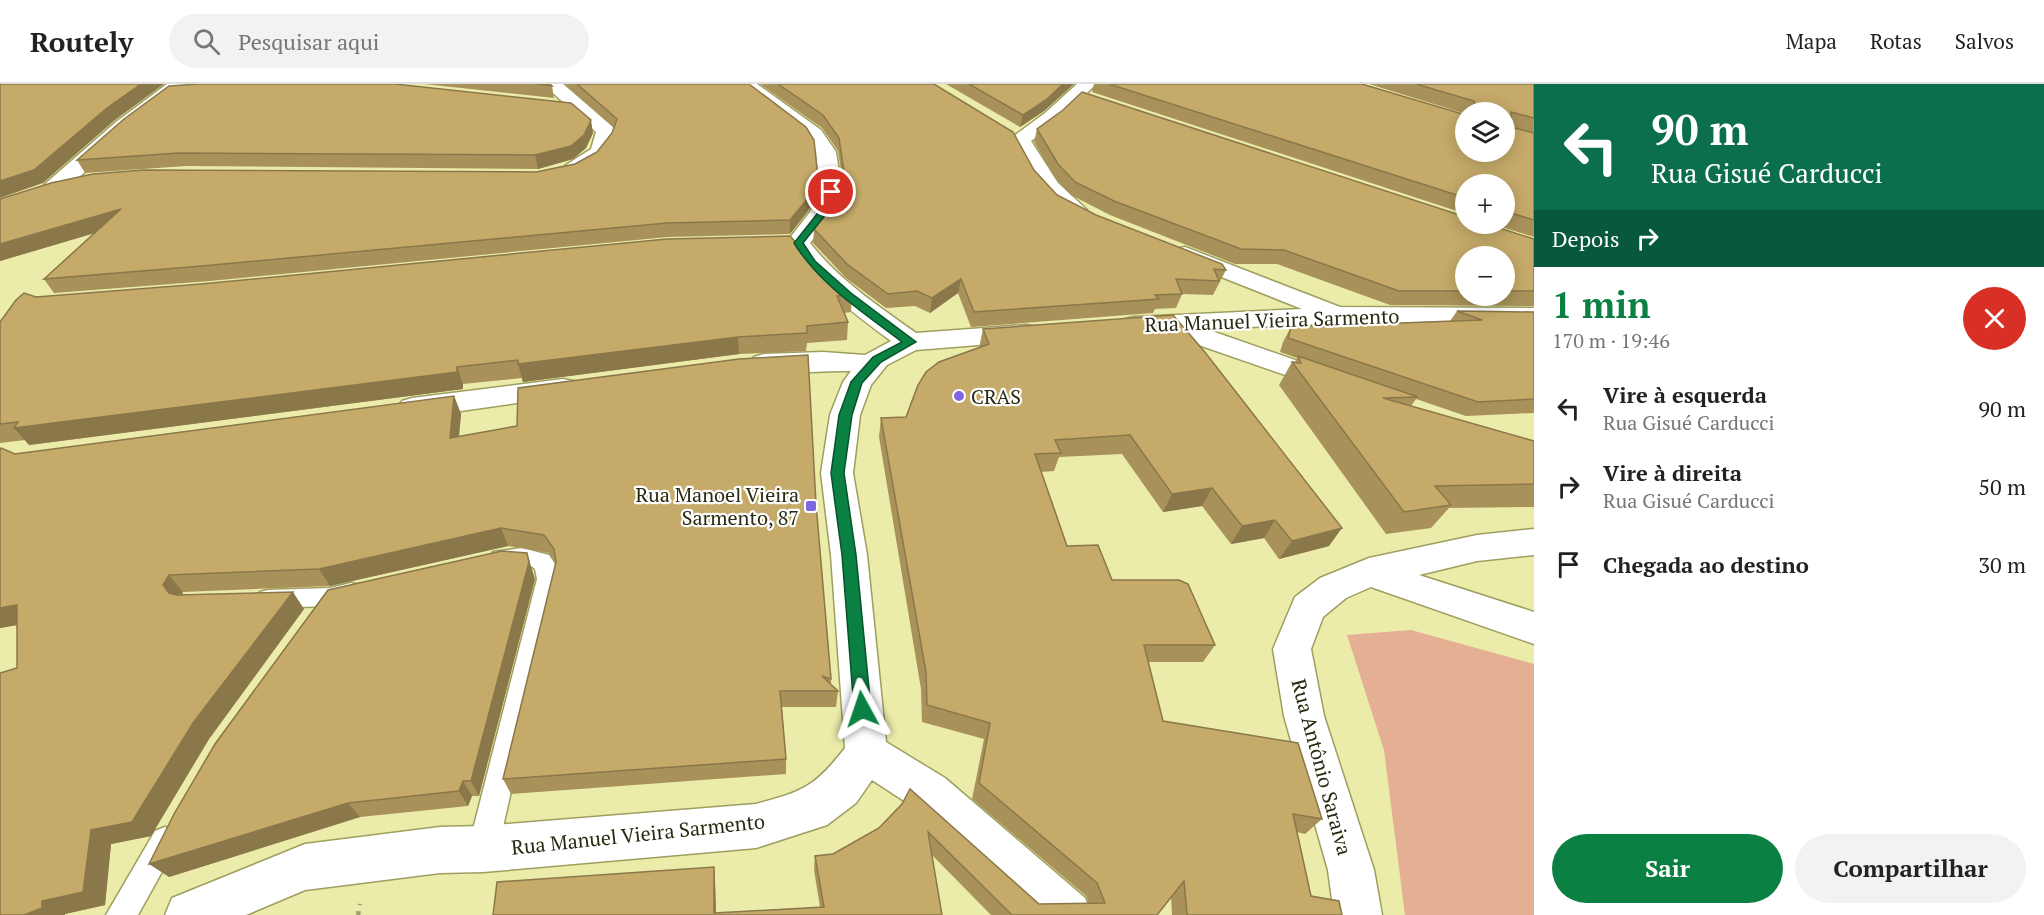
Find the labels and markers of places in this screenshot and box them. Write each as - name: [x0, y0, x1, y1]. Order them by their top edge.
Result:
- pin: [805, 166, 856, 217]
- place label: CRAS: [971, 383, 1021, 410]
- marker: CRAS: [952, 389, 966, 403]
- place label: Rua Manoel Vieira Sarmento, 87: [636, 481, 799, 531]
- marker: Rua Manoel Vieira Sarmento, 87: [804, 499, 818, 513]

